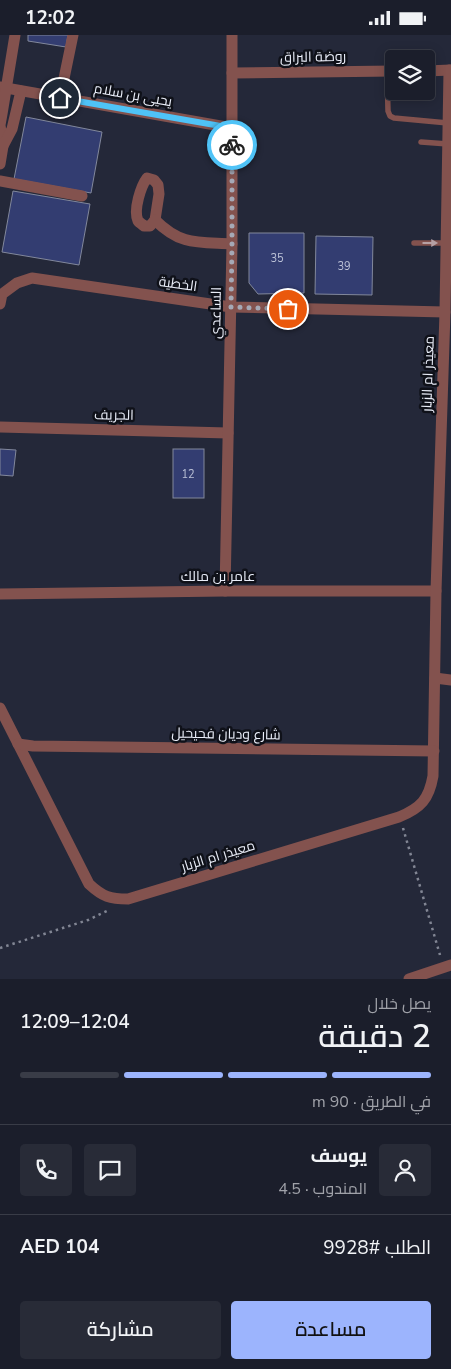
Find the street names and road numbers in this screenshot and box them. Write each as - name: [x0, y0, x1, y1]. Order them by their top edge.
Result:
- street label: روضة البراق: [280, 47, 346, 67]
- street label: يحيى بن سلام: [92, 79, 174, 111]
- street label: الخطية: [157, 272, 199, 296]
- street label: الساعدي: [206, 287, 228, 339]
- street label: معيذر ام الزبار: [417, 336, 439, 413]
- street label: الجريف: [94, 405, 134, 425]
- street label: عامر بن مالك: [181, 567, 255, 586]
- street label: شارع وديان فحيحيل: [171, 724, 281, 744]
- street label: معيذر ام الزبار: [178, 836, 257, 877]

